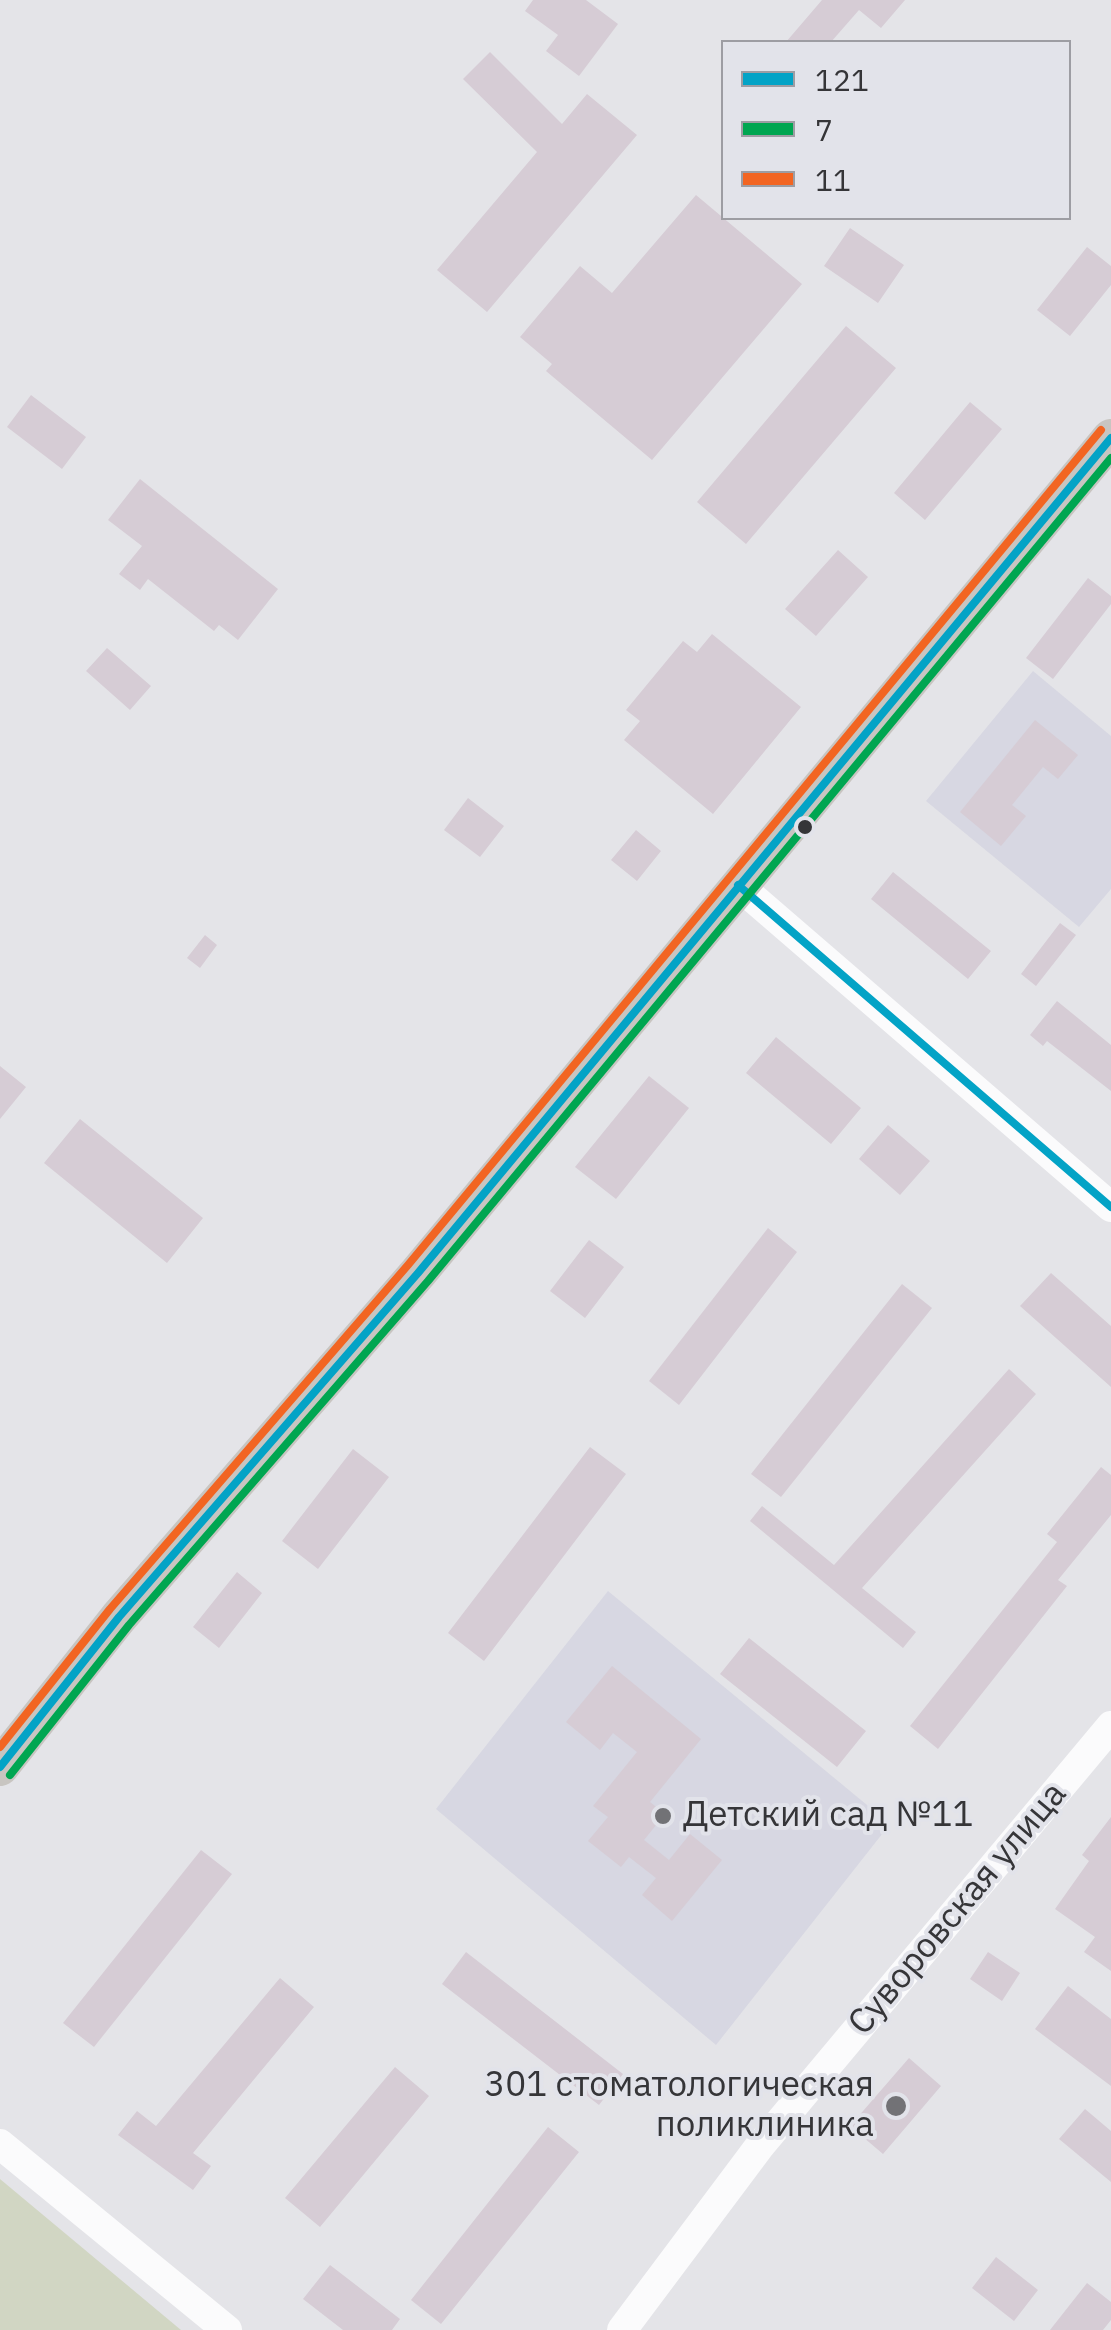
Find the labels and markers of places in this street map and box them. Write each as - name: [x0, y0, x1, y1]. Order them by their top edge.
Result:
- unlabelled marker: [795, 817, 815, 837]
- place label: Детский сад №11: [683, 1795, 974, 1837]
- marker: Детский сад №11: [652, 1805, 674, 1827]
- place label: 301 стоматологическая поликлиника: [484, 2065, 874, 2147]
- marker: 301 стоматологическая поликлиника: [883, 2093, 909, 2119]

